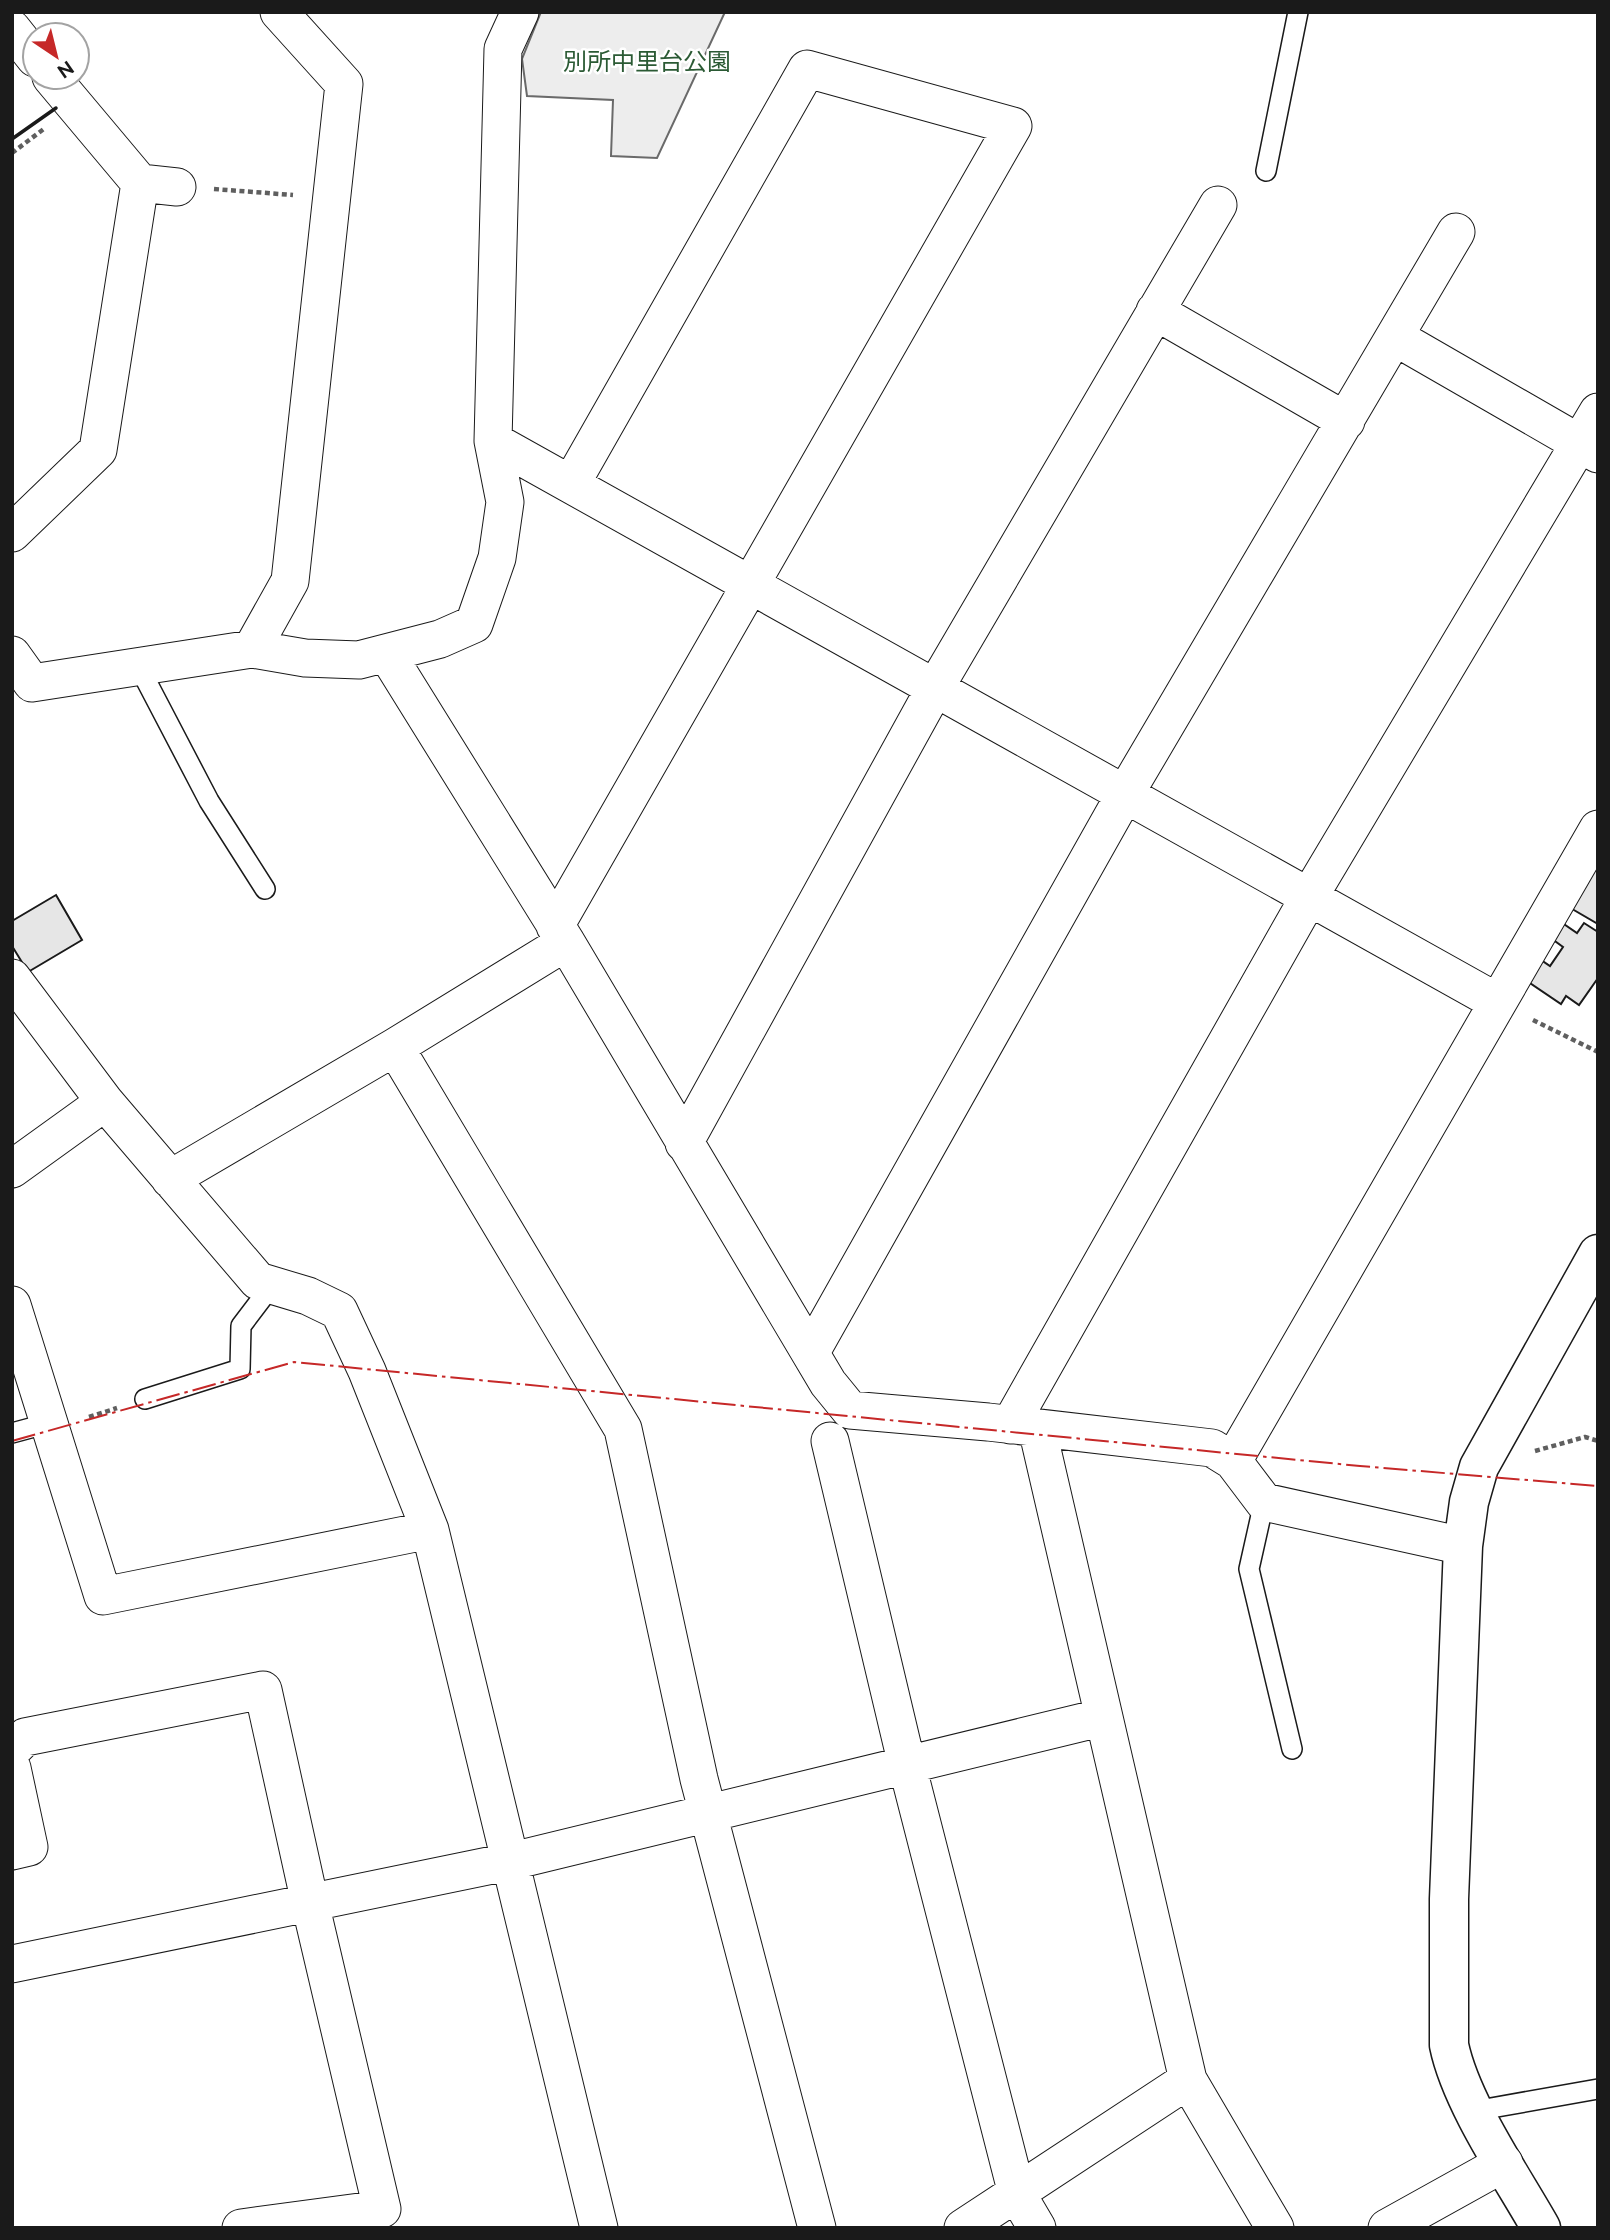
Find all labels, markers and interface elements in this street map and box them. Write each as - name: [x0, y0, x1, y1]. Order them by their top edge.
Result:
- north arrow: [21, 21, 91, 91]
- park label: 別所中里台公園: [563, 47, 731, 76]
- text: N: [54, 57, 78, 83]

